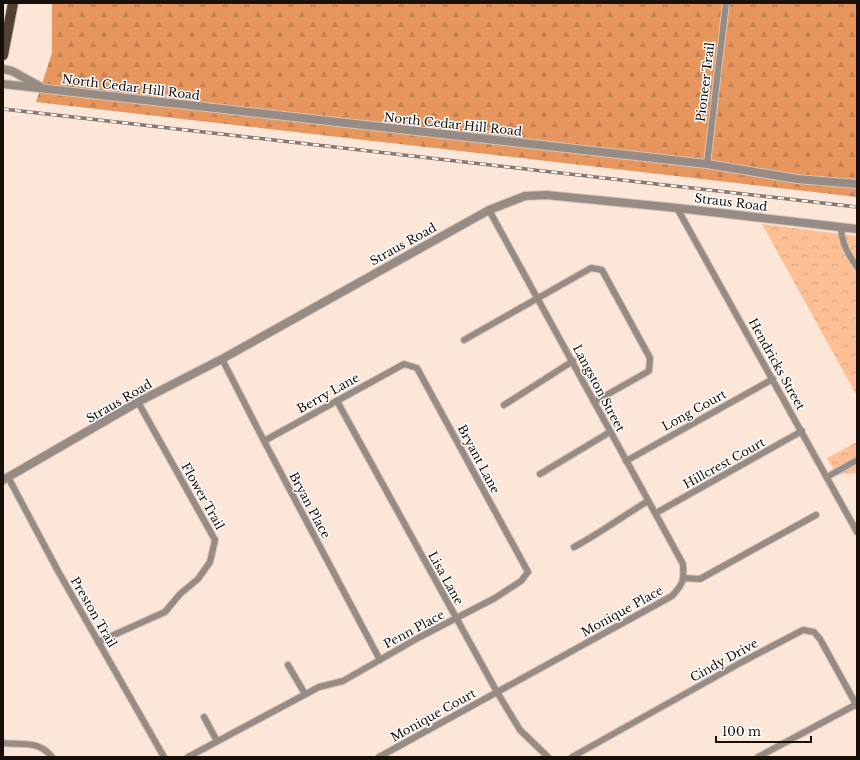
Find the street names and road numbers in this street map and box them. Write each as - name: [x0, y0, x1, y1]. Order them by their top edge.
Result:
- street label: Pioneer Trail: [693, 41, 717, 123]
- street label: North Cedar Hill Road: [61, 71, 201, 103]
- street label: North Cedar Hill Road: [383, 109, 523, 139]
- street label: Straus Road: [694, 190, 768, 214]
- street label: Straus Road: [367, 220, 439, 268]
- street label: Hendricks Street: [746, 315, 809, 413]
- street label: Langston Street: [570, 342, 628, 435]
- street label: Berry Lane: [294, 370, 362, 416]
- street label: Straus Road: [83, 376, 155, 426]
- street label: Long Court: [659, 386, 729, 434]
- street label: Bryant Lane: [455, 422, 503, 496]
- street label: Hillcrest Court: [681, 434, 768, 492]
- street label: Flower Trail: [178, 460, 228, 532]
- street label: Bryan Place: [286, 469, 334, 541]
- street label: Lisa Lane: [425, 549, 467, 607]
- street label: Preston Trail: [68, 574, 120, 650]
- street label: Monique Place: [578, 582, 666, 640]
- street label: Penn Place: [381, 607, 447, 651]
- street label: Cindy Drive: [688, 635, 761, 685]
- street label: Monique Court: [388, 685, 479, 745]

